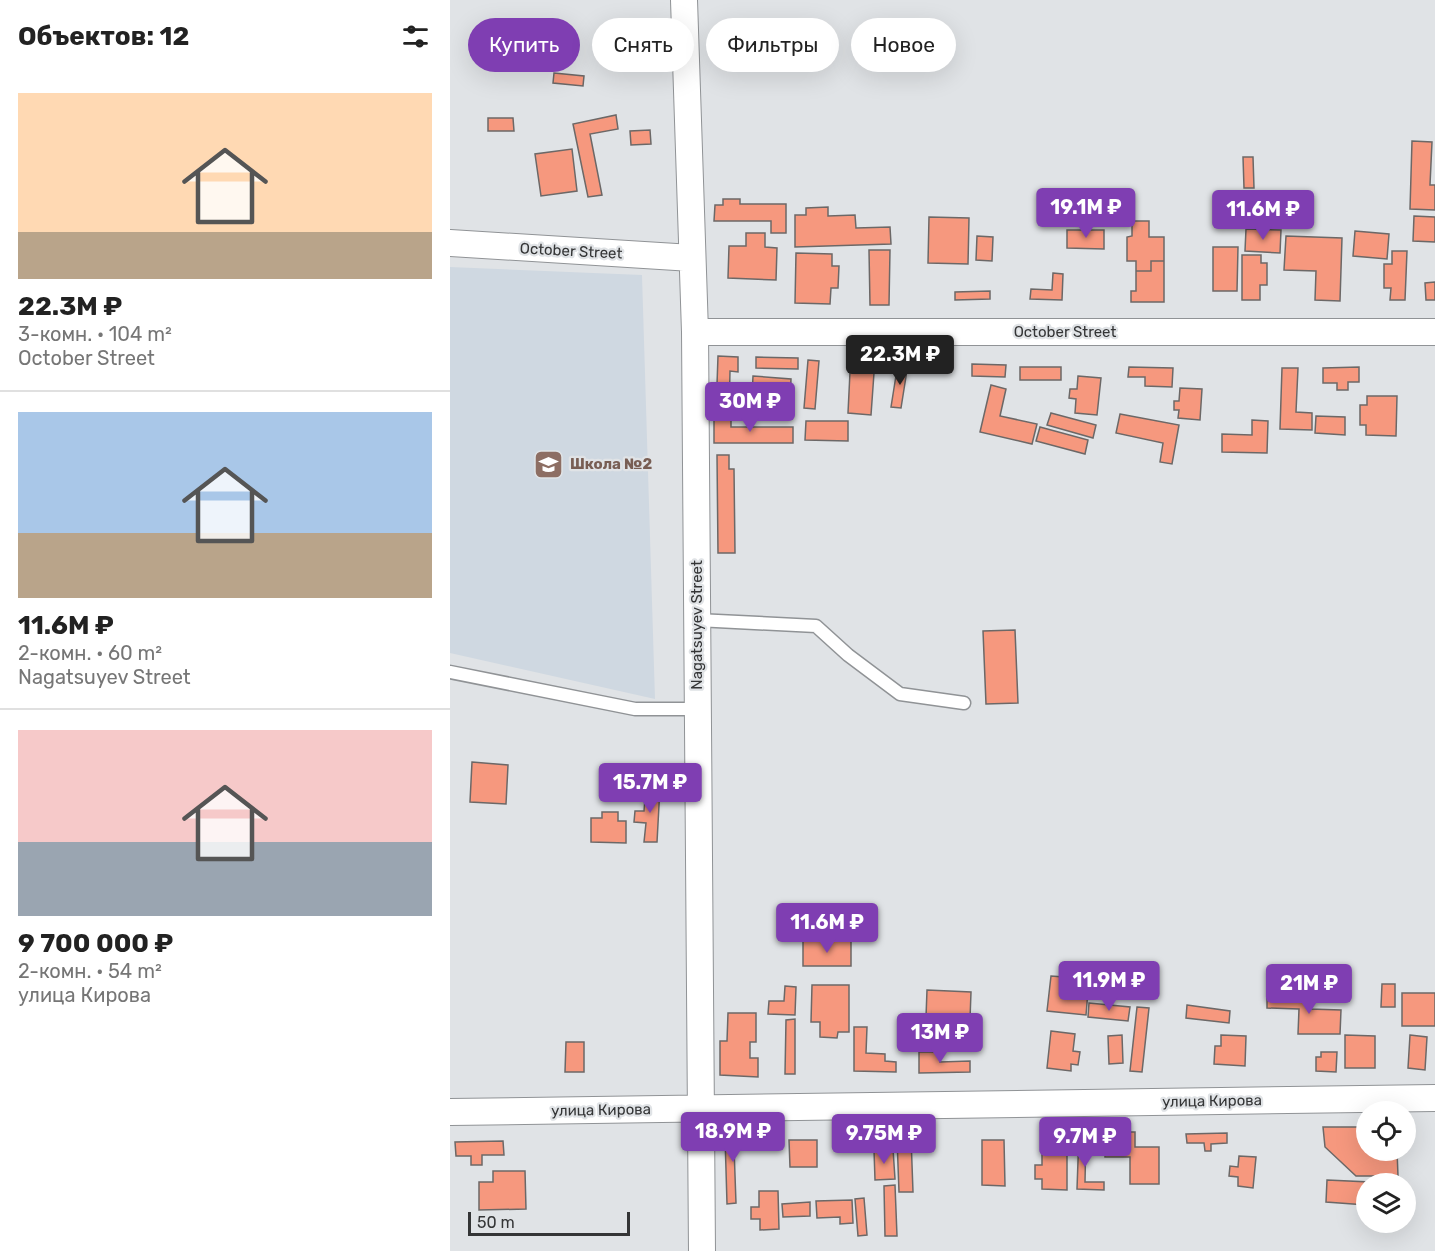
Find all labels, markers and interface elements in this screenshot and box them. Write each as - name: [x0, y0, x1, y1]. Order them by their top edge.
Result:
- chip: Купить: [468, 18, 580, 72]
- chip: Снять: [592, 18, 694, 72]
- chip: Фильтры: [706, 18, 839, 72]
- chip: Новое: [851, 18, 956, 72]
- icon: filters: [399, 20, 432, 53]
- text: Объектов: 12: [18, 21, 189, 52]
- icon: home: [171, 132, 279, 240]
- pin: 19.1M ₽: [1031, 188, 1141, 239]
- pin: 11.6M ₽: [1208, 190, 1318, 241]
- text: 19.1M ₽: [1050, 195, 1122, 219]
- text: 11.6M ₽: [1226, 197, 1300, 221]
- street label: October Street: [519, 239, 623, 263]
- text: 22.3M ₽: [18, 291, 122, 322]
- text: 3-комн. · 104 m²: [18, 322, 172, 346]
- street label: October Street: [1014, 323, 1116, 341]
- pin: 22.3M ₽: [845, 335, 955, 386]
- text: 22.3M ₽: [860, 342, 940, 366]
- text: October Street: [18, 346, 155, 370]
- pin: 30M ₽: [708, 382, 792, 433]
- text: 30M ₽: [719, 389, 781, 413]
- school or university icon: Школа №2: [533, 448, 565, 480]
- icon: home: [171, 451, 279, 559]
- place label: Школа №2: [570, 455, 652, 473]
- street label: Nagatsuyev Street: [688, 560, 706, 690]
- text: 11.6M ₽: [18, 610, 114, 641]
- text: 2-комн. · 60 m²: [18, 641, 162, 665]
- text: Nagatsuyev Street: [18, 665, 191, 689]
- pin: 15.7M ₽: [595, 763, 705, 814]
- icon: home: [171, 769, 279, 877]
- text: 15.7M ₽: [613, 770, 687, 794]
- pin: 11.6M ₽: [772, 903, 882, 954]
- text: 11.6M ₽: [790, 910, 864, 934]
- text: 9 700 000 ₽: [18, 928, 173, 959]
- text: 2-комн. · 54 m²: [18, 959, 162, 983]
- pin: 11.9M ₽: [1054, 961, 1164, 1012]
- pin: 21M ₽: [1267, 964, 1351, 1015]
- text: 11.9M ₽: [1073, 968, 1145, 992]
- text: 21M ₽: [1280, 971, 1338, 995]
- text: улица Кирова: [18, 983, 151, 1007]
- pin: 13M ₽: [898, 1013, 982, 1064]
- text: 13M ₽: [911, 1020, 969, 1044]
- street label: улица Кирова: [1162, 1091, 1262, 1111]
- street label: улица Кирова: [551, 1100, 651, 1120]
- map controls: [1356, 1101, 1416, 1233]
- button: locate: [1356, 1101, 1416, 1161]
- pin: 18.9M ₽: [678, 1112, 788, 1163]
- pin: 9.75M ₽: [829, 1114, 939, 1165]
- pin: 9.7M ₽: [1036, 1117, 1134, 1168]
- text: 18.9M ₽: [695, 1119, 771, 1143]
- text: 9.75M ₽: [846, 1121, 922, 1145]
- text: 9.7M ₽: [1053, 1124, 1117, 1148]
- button: layers: [1356, 1173, 1416, 1233]
- scale bar: [468, 1209, 630, 1236]
- text: 50 m: [477, 1213, 515, 1232]

